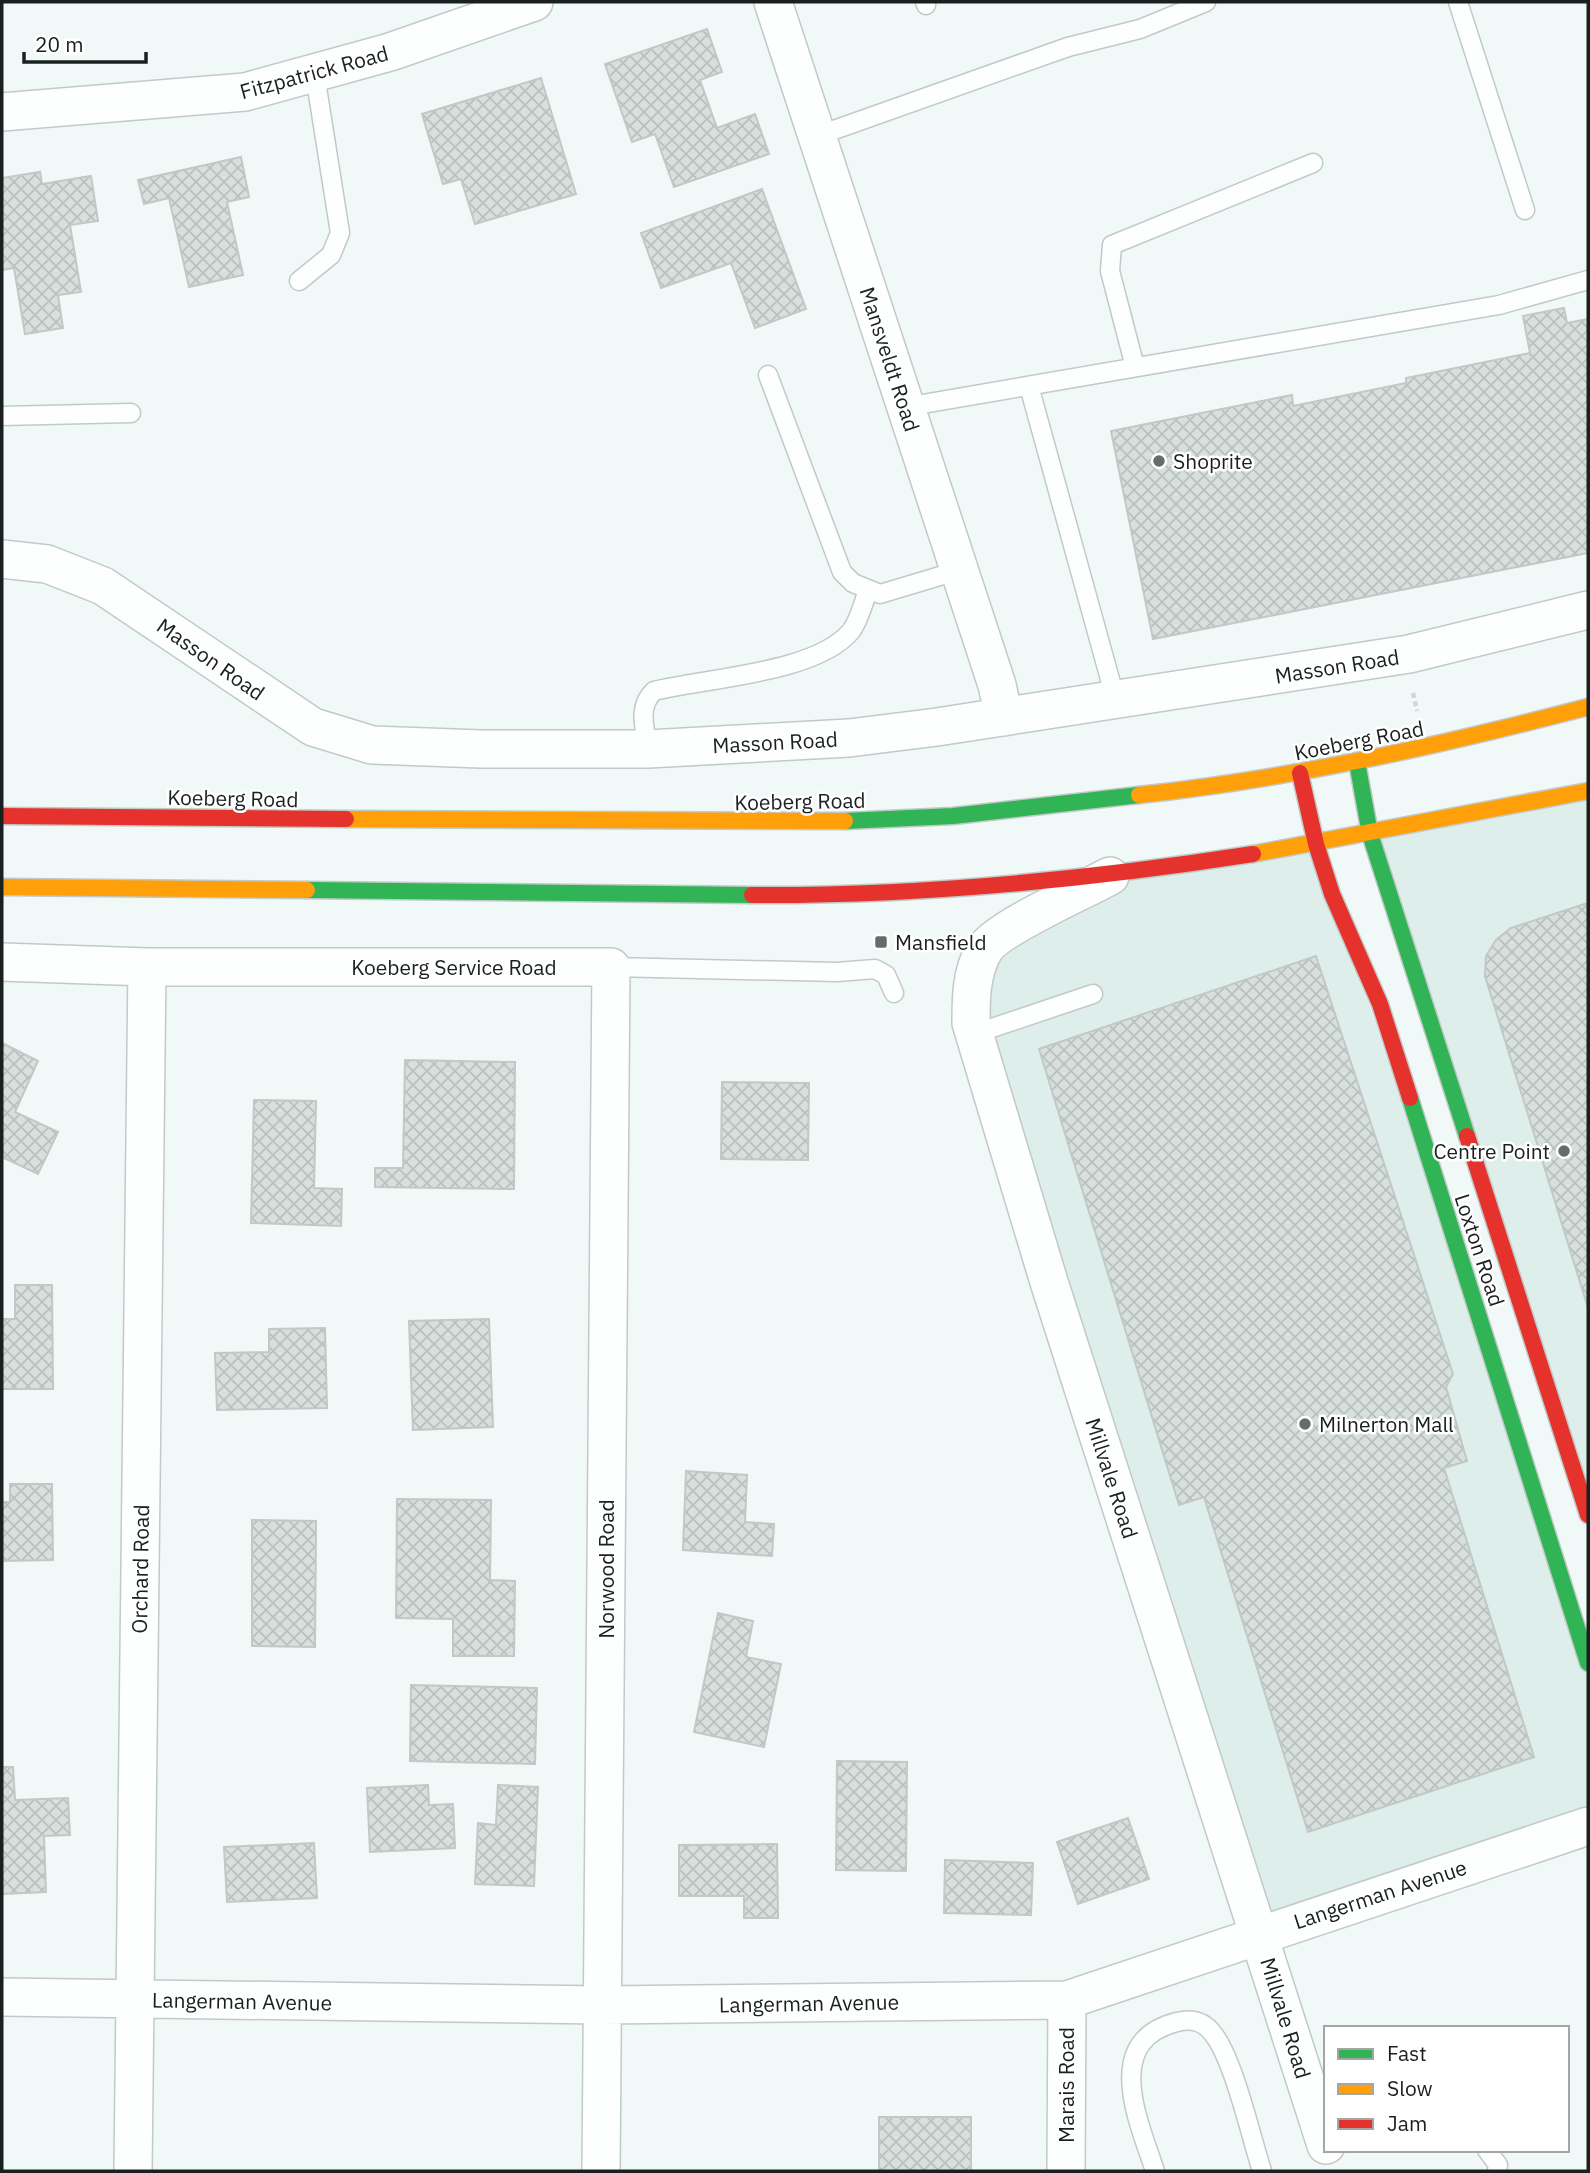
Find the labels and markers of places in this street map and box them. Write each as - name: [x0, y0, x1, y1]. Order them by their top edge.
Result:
- place label: Shoprite: [1173, 447, 1253, 475]
- marker: Shoprite: [1151, 453, 1167, 469]
- place label: Mansfield: [895, 928, 987, 956]
- marker: Mansfield: [873, 934, 889, 950]
- place label: Centre Point: [1433, 1137, 1550, 1165]
- marker: Centre Point: [1556, 1143, 1572, 1159]
- place label: Milnerton Mall: [1319, 1410, 1454, 1438]
- marker: Milnerton Mall: [1297, 1416, 1313, 1432]

